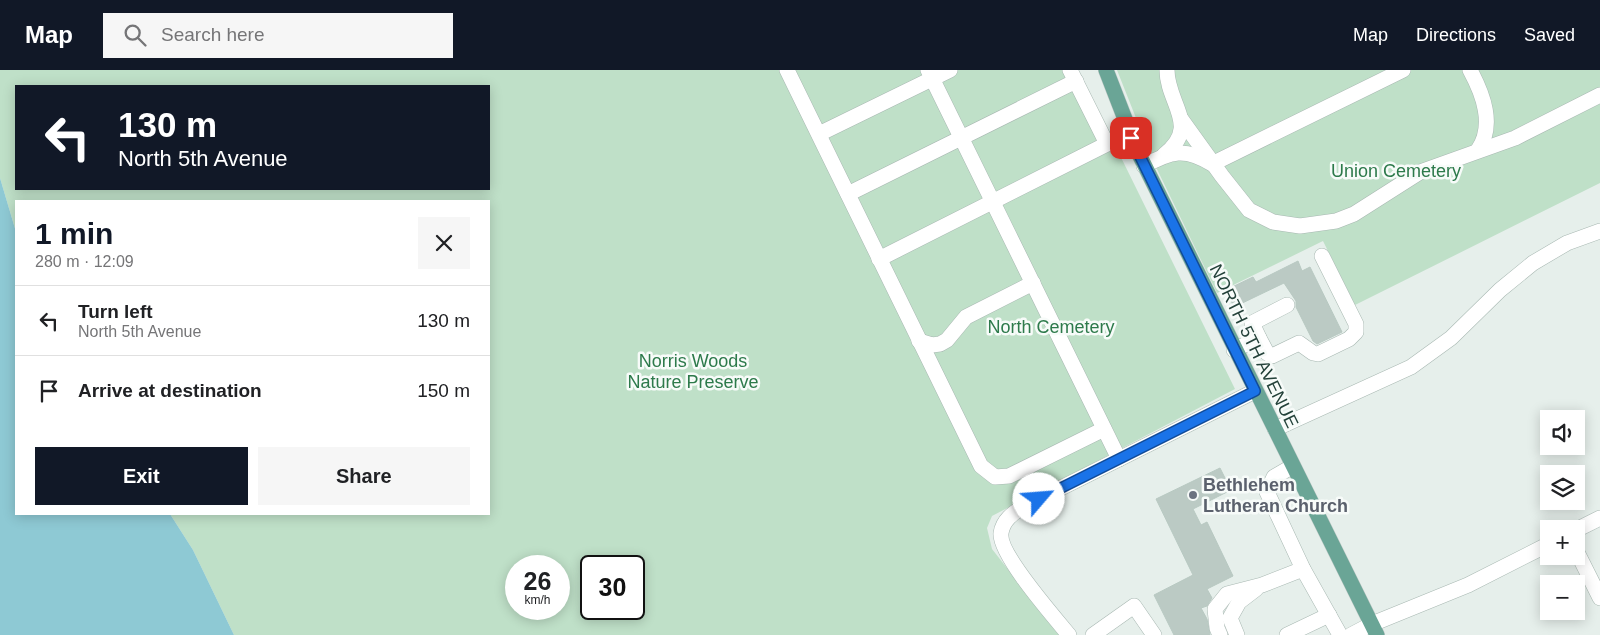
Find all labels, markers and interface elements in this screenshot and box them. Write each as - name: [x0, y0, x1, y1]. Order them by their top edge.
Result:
- search box: [103, 13, 453, 58]
- text: Map: [25, 21, 73, 48]
- icon: search: [121, 21, 149, 49]
- text: Search here: [161, 24, 265, 45]
- text: Map: [1353, 25, 1388, 45]
- text: Directions: [1416, 25, 1496, 45]
- text: Saved: [1524, 25, 1575, 45]
- icon: left: [35, 105, 100, 170]
- text: 130 m: [118, 105, 217, 144]
- pin: [1110, 117, 1152, 159]
- icon: arrive: [1117, 124, 1145, 152]
- text: North 5th Avenue: [118, 146, 288, 171]
- park label: Union Cemetery: [1331, 161, 1461, 181]
- text: 1 min: [35, 217, 113, 250]
- button: close: [418, 217, 470, 269]
- text: 280 m · 12:09: [35, 253, 134, 270]
- street label: NORTH 5TH AVENUE: [1206, 261, 1302, 431]
- text: Turn left: [78, 301, 153, 322]
- icon: left: [35, 307, 63, 335]
- text: 130 m: [417, 310, 470, 331]
- park label: North Cemetery: [987, 317, 1115, 337]
- text: North 5th Avenue: [78, 323, 201, 340]
- park label: Norris Woods Nature Preserve: [627, 351, 759, 392]
- icon: arrive: [35, 377, 63, 405]
- text: Arrive at destination: [78, 380, 262, 401]
- text: 150 m: [417, 380, 470, 401]
- map controls: [1540, 410, 1585, 620]
- button: sound: [1540, 410, 1585, 455]
- button: Exit: [35, 447, 248, 505]
- button: Share: [258, 447, 470, 505]
- button: layers: [1540, 465, 1585, 510]
- position arrow: [1012, 472, 1064, 524]
- place label: Bethlehem Lutheran Church: [1203, 475, 1348, 516]
- marker: Bethlehem Lutheran Church: [1187, 489, 1199, 501]
- button: +: [1540, 520, 1585, 565]
- speed limit sign: 30: [580, 555, 645, 620]
- text: 26: [524, 567, 551, 595]
- button: −: [1540, 575, 1585, 620]
- text: km/h: [524, 593, 551, 607]

